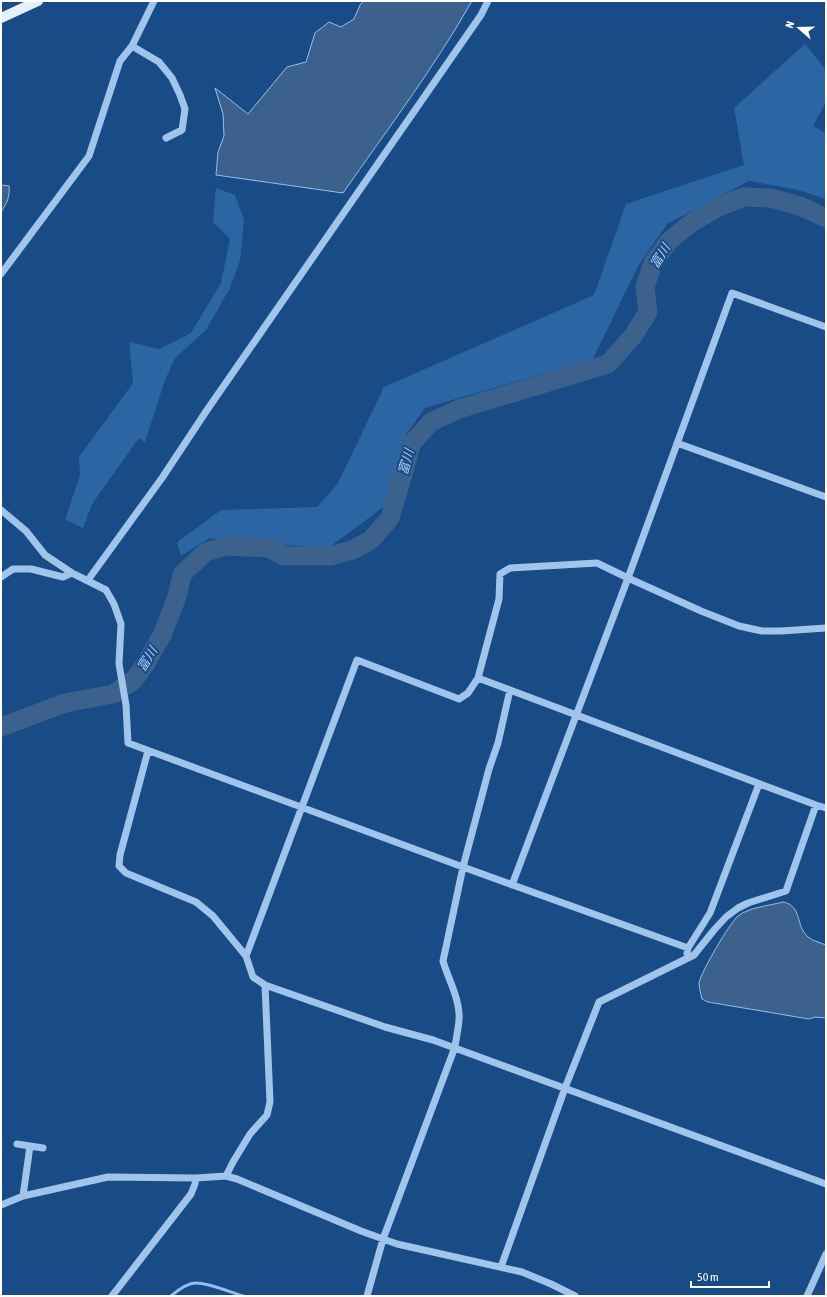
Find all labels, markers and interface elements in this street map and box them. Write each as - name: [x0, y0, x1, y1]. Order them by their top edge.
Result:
- north arrow: [779, 8, 819, 48]
- text: N: [783, 19, 796, 30]
- water label: 富川: [647, 239, 674, 271]
- water label: 富川: [395, 446, 417, 477]
- water label: 富川: [134, 642, 161, 674]
- scale bar: [691, 1263, 769, 1289]
- text: 50 m: [697, 1270, 719, 1284]

